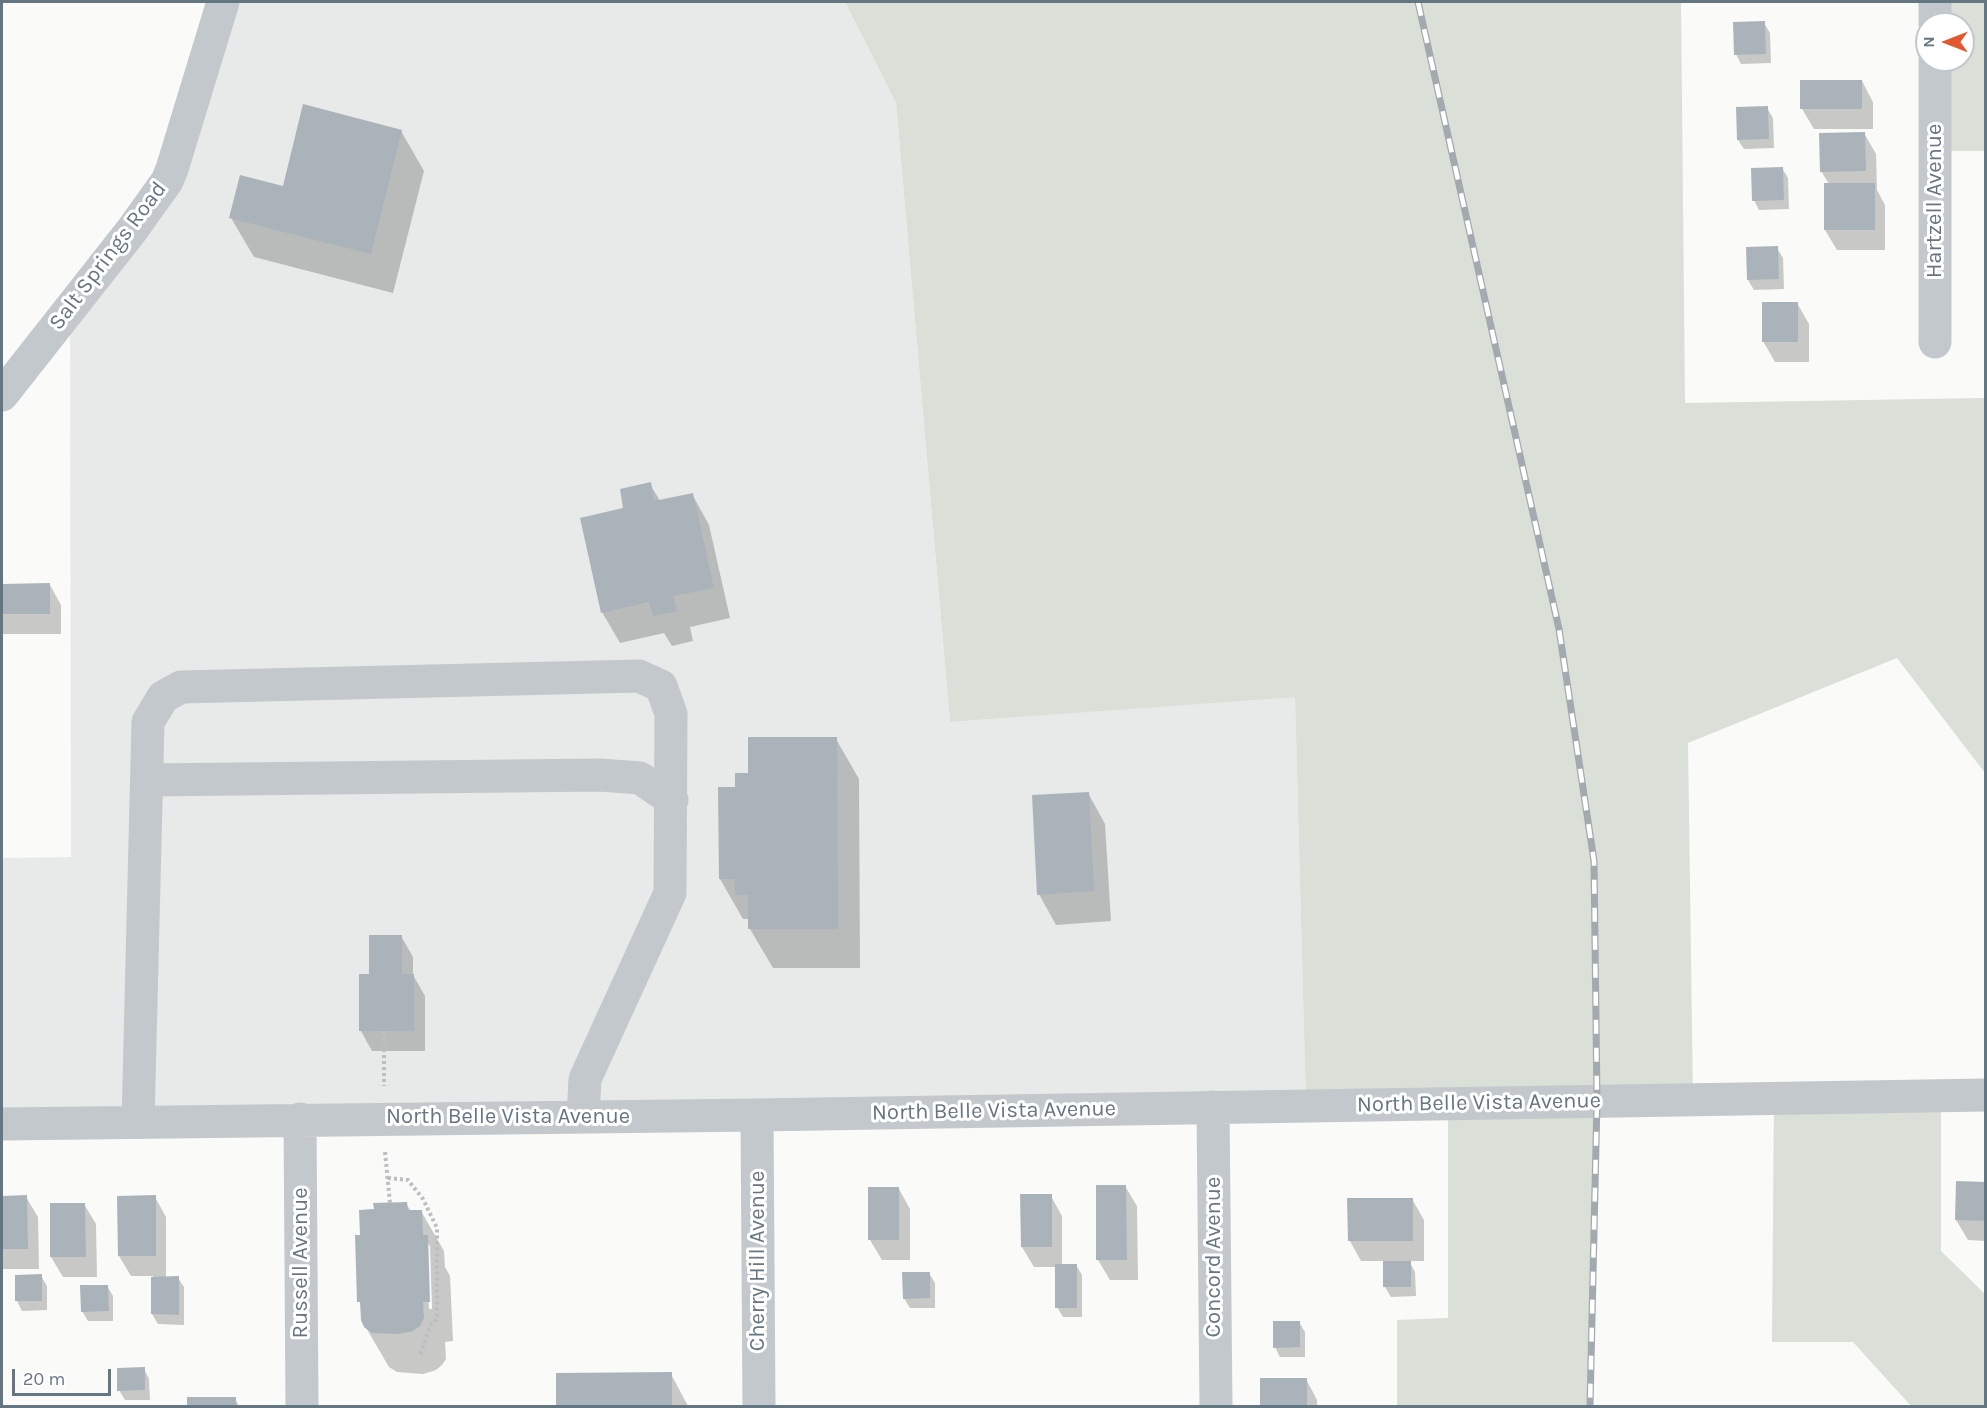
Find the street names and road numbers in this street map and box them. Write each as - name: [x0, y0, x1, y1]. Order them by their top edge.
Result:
- street label: Hartzell Avenue: [1922, 124, 1948, 278]
- street label: Salt Springs Road: [44, 177, 172, 335]
- street label: North Belle Vista Avenue: [1357, 1088, 1601, 1118]
- street label: North Belle Vista Avenue: [872, 1096, 1116, 1126]
- street label: North Belle Vista Avenue: [386, 1104, 630, 1130]
- street label: Cherry Hill Avenue: [745, 1171, 771, 1351]
- street label: Concord Avenue: [1201, 1177, 1227, 1337]
- street label: Russell Avenue: [288, 1187, 314, 1339]

